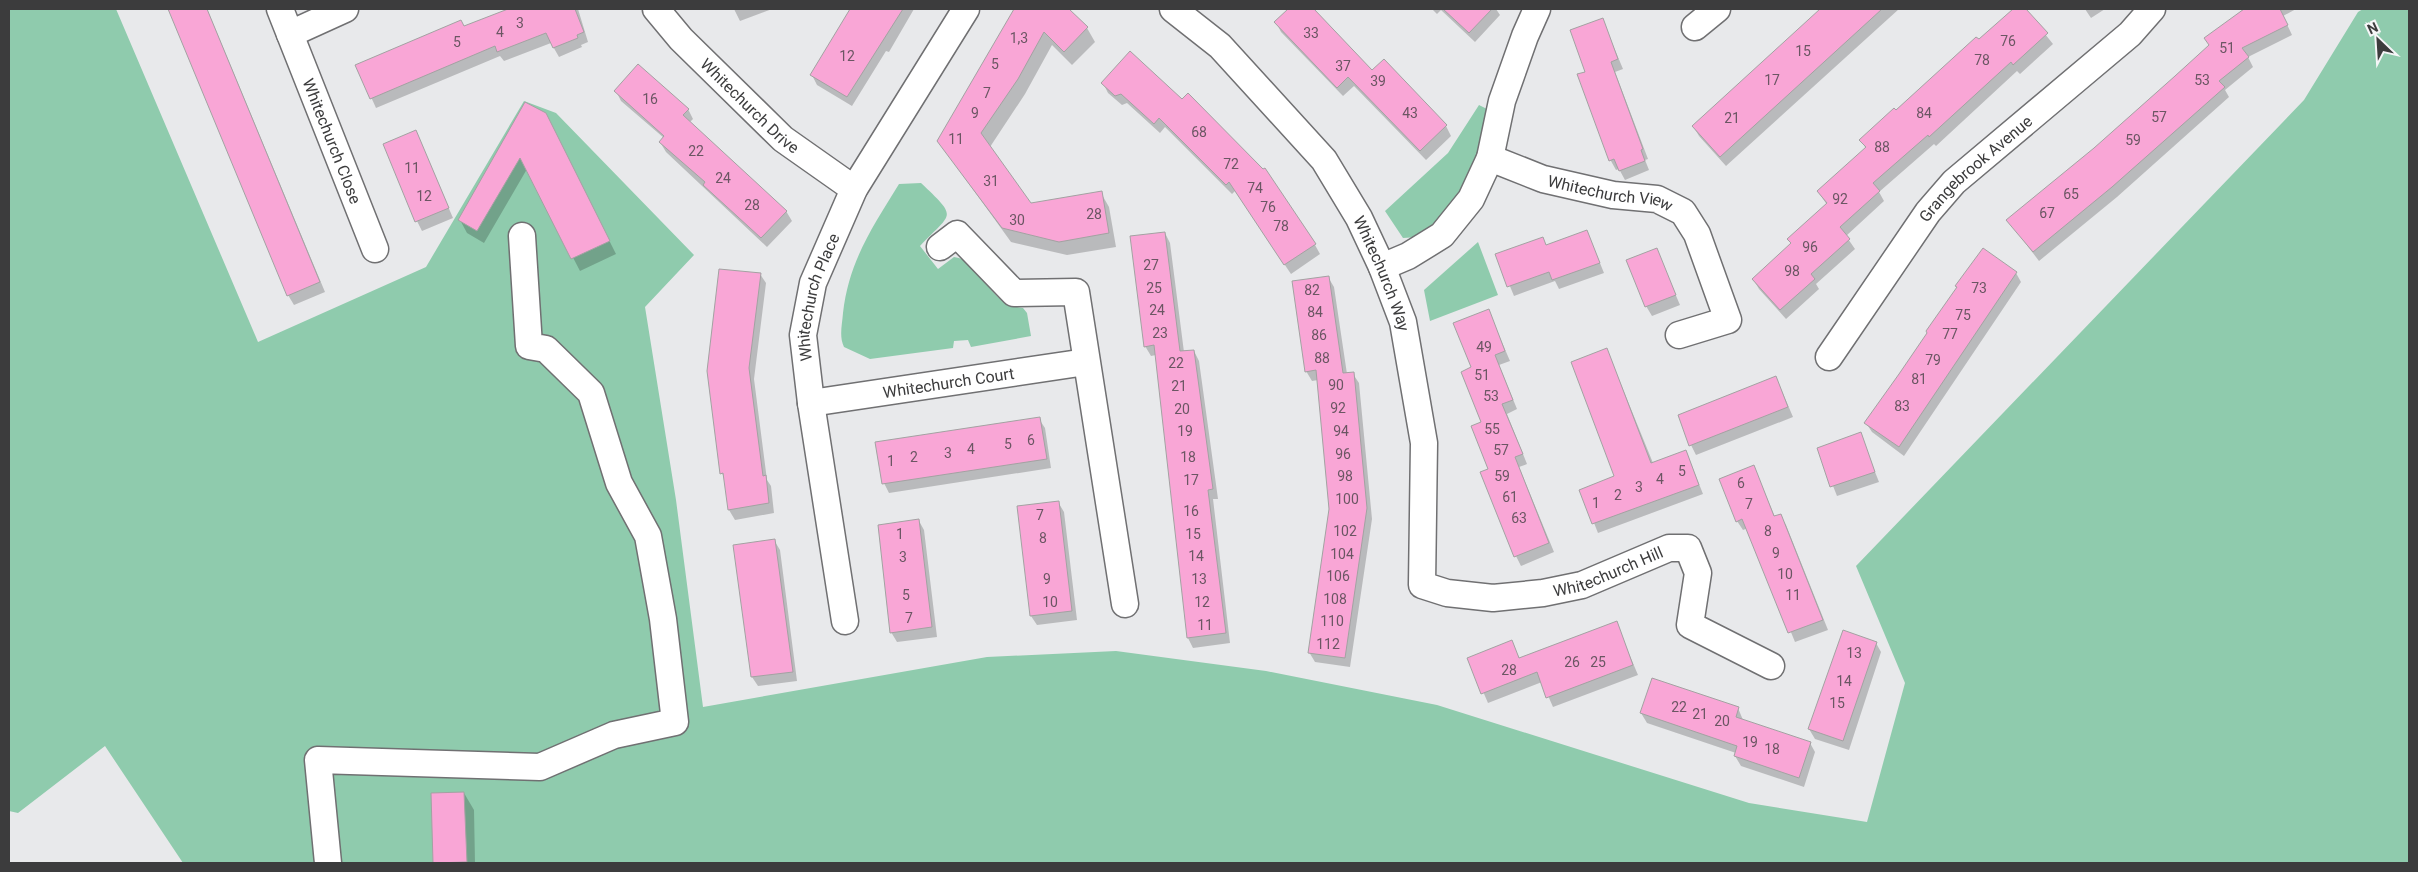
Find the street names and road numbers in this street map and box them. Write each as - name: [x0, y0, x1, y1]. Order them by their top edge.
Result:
- street label: Whitechurch Drive: [696, 55, 803, 157]
- street label: Whitechurch Close: [298, 76, 365, 207]
- street label: Grangebrook Avenue: [1915, 112, 2036, 226]
- street label: Whitechurch View: [1546, 171, 1676, 215]
- street label: Whitechurch Way: [1349, 213, 1413, 333]
- street label: Whitechurch Place: [794, 231, 843, 362]
- street label: Whitechurch Court: [882, 364, 1015, 402]
- street label: Whitechurch Hill: [1551, 543, 1666, 601]

